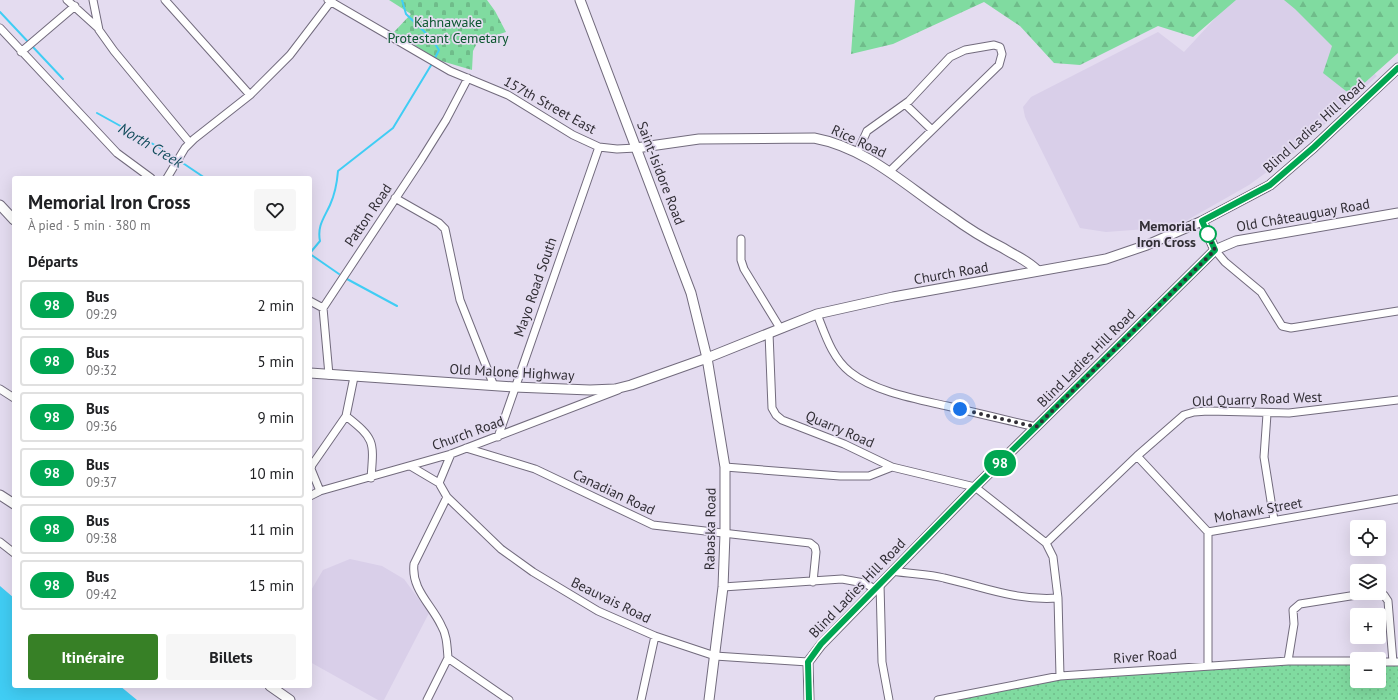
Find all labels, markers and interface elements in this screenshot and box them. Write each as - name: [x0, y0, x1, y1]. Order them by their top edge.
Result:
- park label: Kahnawake Protestant Cemetary: [387, 13, 509, 47]
- street label: 157th Street East: [500, 72, 600, 138]
- street label: Blind Ladies Hill Road: [1259, 75, 1369, 177]
- water label: North Creek: [115, 118, 188, 172]
- street label: Saint-Isidore Road: [633, 119, 689, 227]
- street label: Rice Road: [829, 120, 889, 162]
- street label: Patton Road: [340, 180, 396, 250]
- button: heart: [254, 189, 296, 231]
- text: Memorial Iron Cross: [28, 190, 190, 214]
- street label: Old Châteauguay Road: [1235, 194, 1371, 236]
- text: À pied · 5 min · 380 m: [28, 217, 150, 234]
- place label: Memorial Iron Cross: [1137, 217, 1197, 251]
- marker: Memorial Iron Cross: [1199, 225, 1217, 243]
- street label: Mayo Road South: [510, 235, 560, 339]
- text: Départs: [28, 252, 78, 271]
- street label: Church Road: [912, 258, 990, 288]
- text: Bus: [86, 287, 109, 306]
- text: 98: [44, 296, 60, 314]
- text: 2 min: [257, 296, 294, 315]
- street label: Blind Ladies Hill Road: [1033, 305, 1139, 411]
- text: 09:29: [86, 306, 117, 323]
- text: Bus: [86, 343, 109, 362]
- text: 98: [44, 352, 60, 370]
- text: 5 min: [257, 352, 294, 371]
- street label: Old Malone Highway: [449, 360, 575, 384]
- text: 09:32: [86, 362, 117, 379]
- street label: Old Quarry Road West: [1192, 388, 1323, 410]
- text: Bus: [86, 399, 109, 418]
- your location: [950, 399, 970, 419]
- street label: Quarry Road: [803, 406, 877, 452]
- text: 98: [44, 408, 60, 426]
- text: 9 min: [257, 408, 294, 427]
- street label: Church Road: [430, 412, 506, 454]
- text: 09:36: [86, 418, 117, 435]
- line badge: 98: [982, 450, 1018, 476]
- text: 98: [992, 454, 1008, 472]
- text: Bus: [86, 455, 109, 474]
- text: 98: [44, 464, 60, 482]
- text: 10 min: [249, 464, 294, 483]
- street label: Canadian Road: [570, 465, 658, 519]
- text: 09:37: [86, 474, 117, 491]
- street label: Rabaska Road: [700, 488, 720, 570]
- street label: Mohawk Street: [1212, 493, 1304, 527]
- text: Bus: [86, 511, 109, 530]
- text: 98: [44, 520, 60, 538]
- text: 11 min: [249, 520, 294, 539]
- map controls: [1350, 520, 1386, 688]
- button: locate: [1350, 520, 1386, 556]
- text: 09:38: [86, 530, 117, 547]
- street label: Blind Ladies Hill Road: [805, 534, 909, 642]
- button: layers: [1350, 564, 1386, 600]
- text: Bus: [86, 567, 109, 586]
- street label: Beauvais Road: [568, 573, 654, 627]
- text: 98: [44, 576, 60, 594]
- text: 15 min: [249, 576, 294, 595]
- text: 09:42: [86, 586, 117, 603]
- button: +: [1350, 608, 1386, 644]
- button: Itinéraire: [28, 634, 158, 680]
- button: Billets: [166, 634, 296, 680]
- street label: River Road: [1112, 645, 1178, 667]
- button: −: [1350, 652, 1386, 688]

